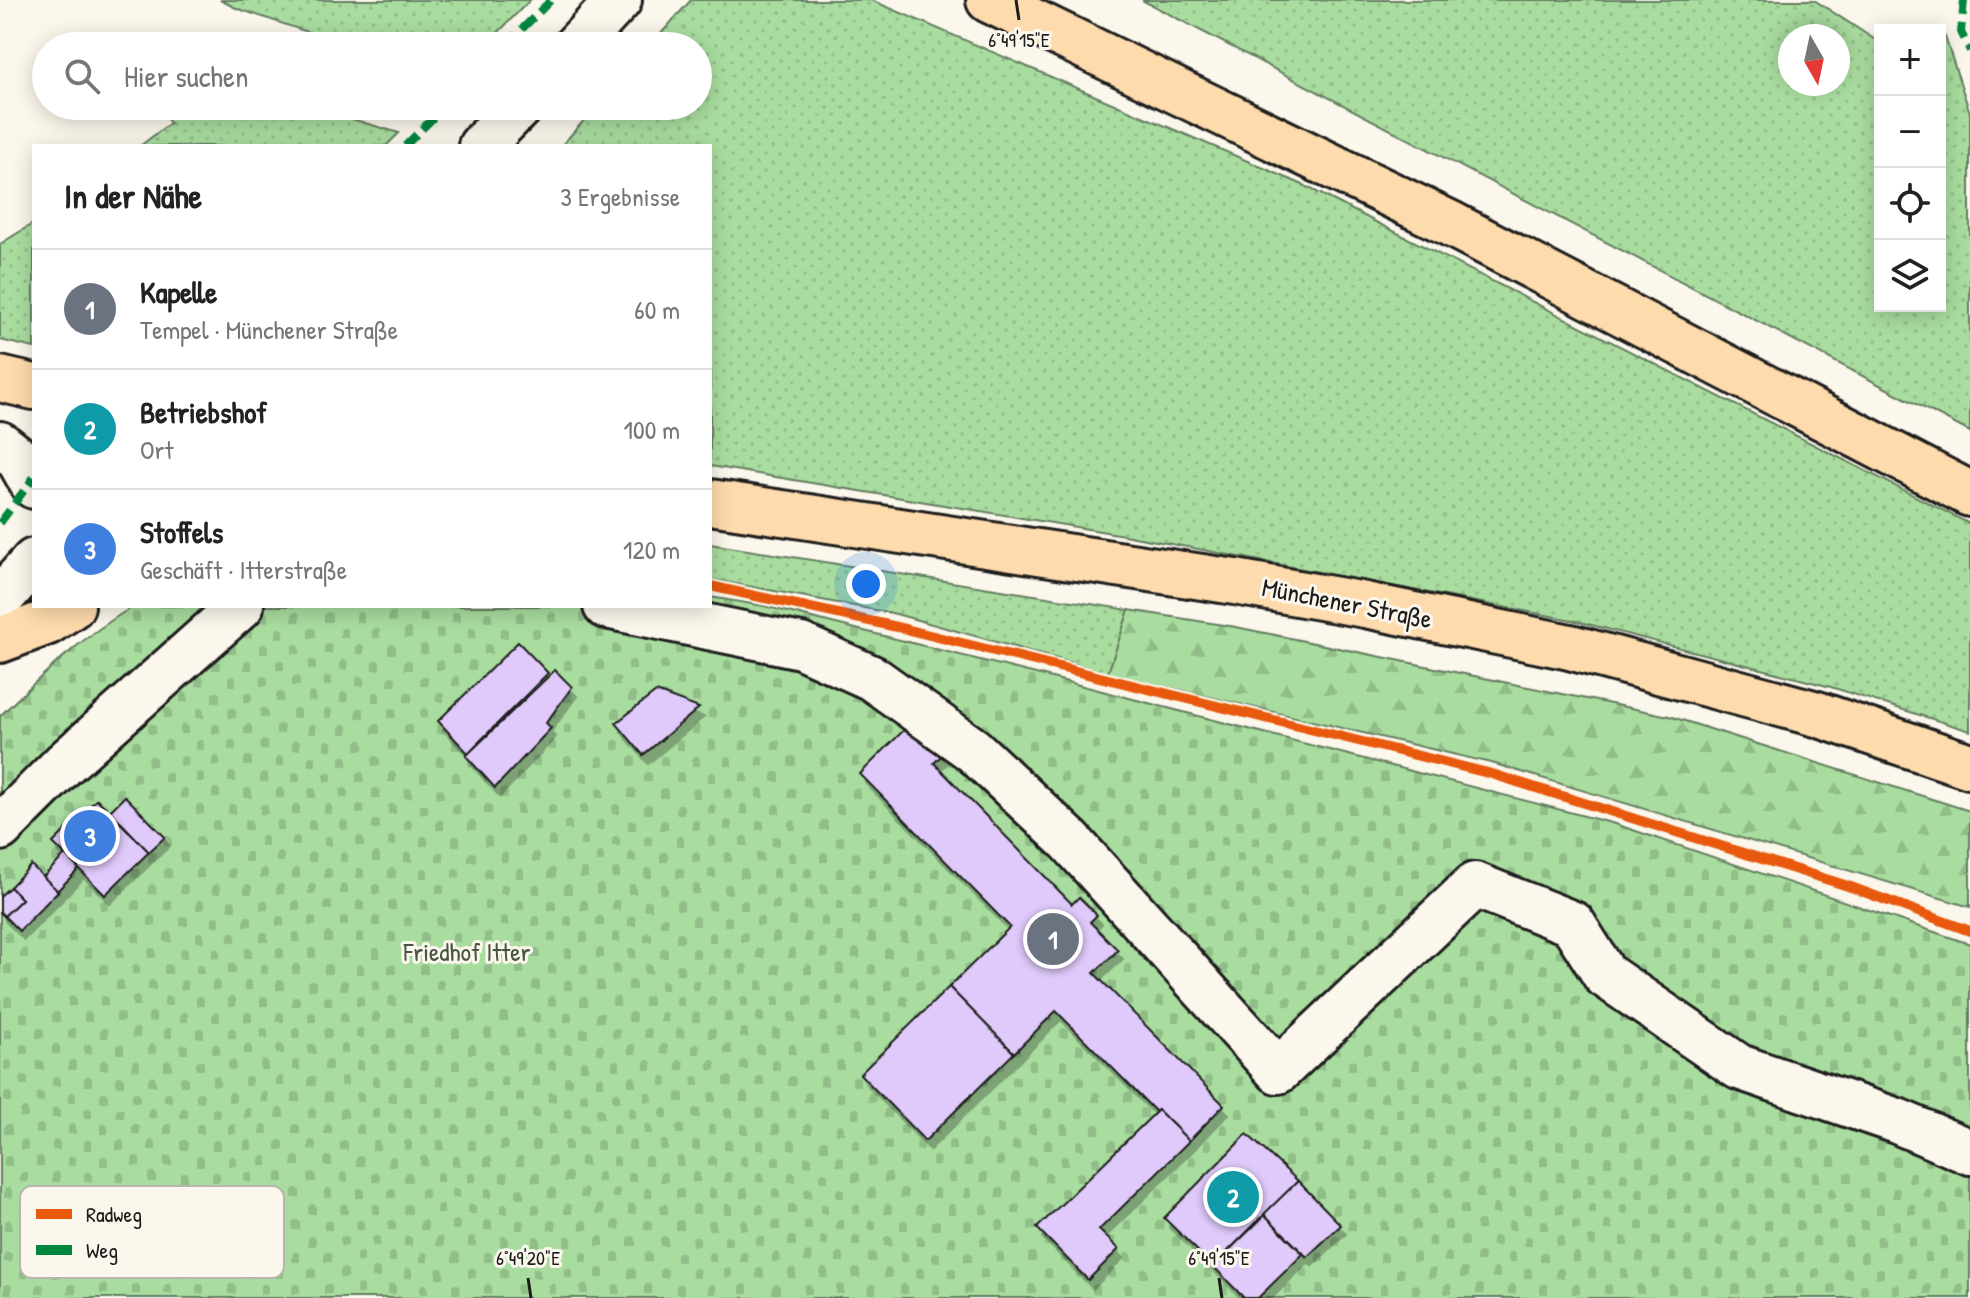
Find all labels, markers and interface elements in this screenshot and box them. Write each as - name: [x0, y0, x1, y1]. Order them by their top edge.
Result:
- north arrow: [1778, 24, 1850, 96]
- map controls: [1874, 24, 1946, 312]
- button: +: [1874, 24, 1946, 96]
- text: 6°49'15"E: [988, 26, 1050, 53]
- search box: [32, 32, 712, 120]
- icon: search: [60, 54, 104, 98]
- text: Hier suchen: [124, 56, 248, 96]
- button: −: [1874, 96, 1946, 168]
- button: locate: [1874, 168, 1946, 240]
- text: In der Nähe: [64, 173, 202, 219]
- text: 3 Ergebnisse: [560, 179, 680, 214]
- button: layers: [1874, 240, 1946, 312]
- text: Kapelle: [140, 272, 217, 312]
- text: 1: [85, 292, 95, 327]
- text: 60 m: [634, 292, 680, 327]
- text: Tempel · Münchener Straße: [140, 312, 398, 347]
- text: Betriebshof: [140, 392, 267, 432]
- text: 2: [84, 412, 96, 447]
- text: 100 m: [624, 412, 680, 447]
- text: Ort: [140, 432, 173, 467]
- text: Stoffels: [140, 512, 223, 552]
- text: 3: [84, 532, 96, 567]
- text: 120 m: [623, 532, 680, 567]
- text: Geschäft · Itterstraße: [140, 552, 347, 587]
- your location: [846, 564, 886, 604]
- street label: Münchener Straße: [1259, 569, 1435, 636]
- pin: 3: [64, 806, 116, 866]
- pin: 1: [1027, 909, 1079, 969]
- park label: Friedhof Itter: [402, 934, 531, 969]
- pin: 2: [1207, 1167, 1259, 1227]
- legend: [20, 1186, 284, 1278]
- text: Radweg: [86, 1199, 142, 1229]
- text: Weg: [86, 1235, 118, 1265]
- text: 6°49'20"E: [496, 1244, 560, 1271]
- text: 6°49'15"E: [1188, 1244, 1250, 1271]

